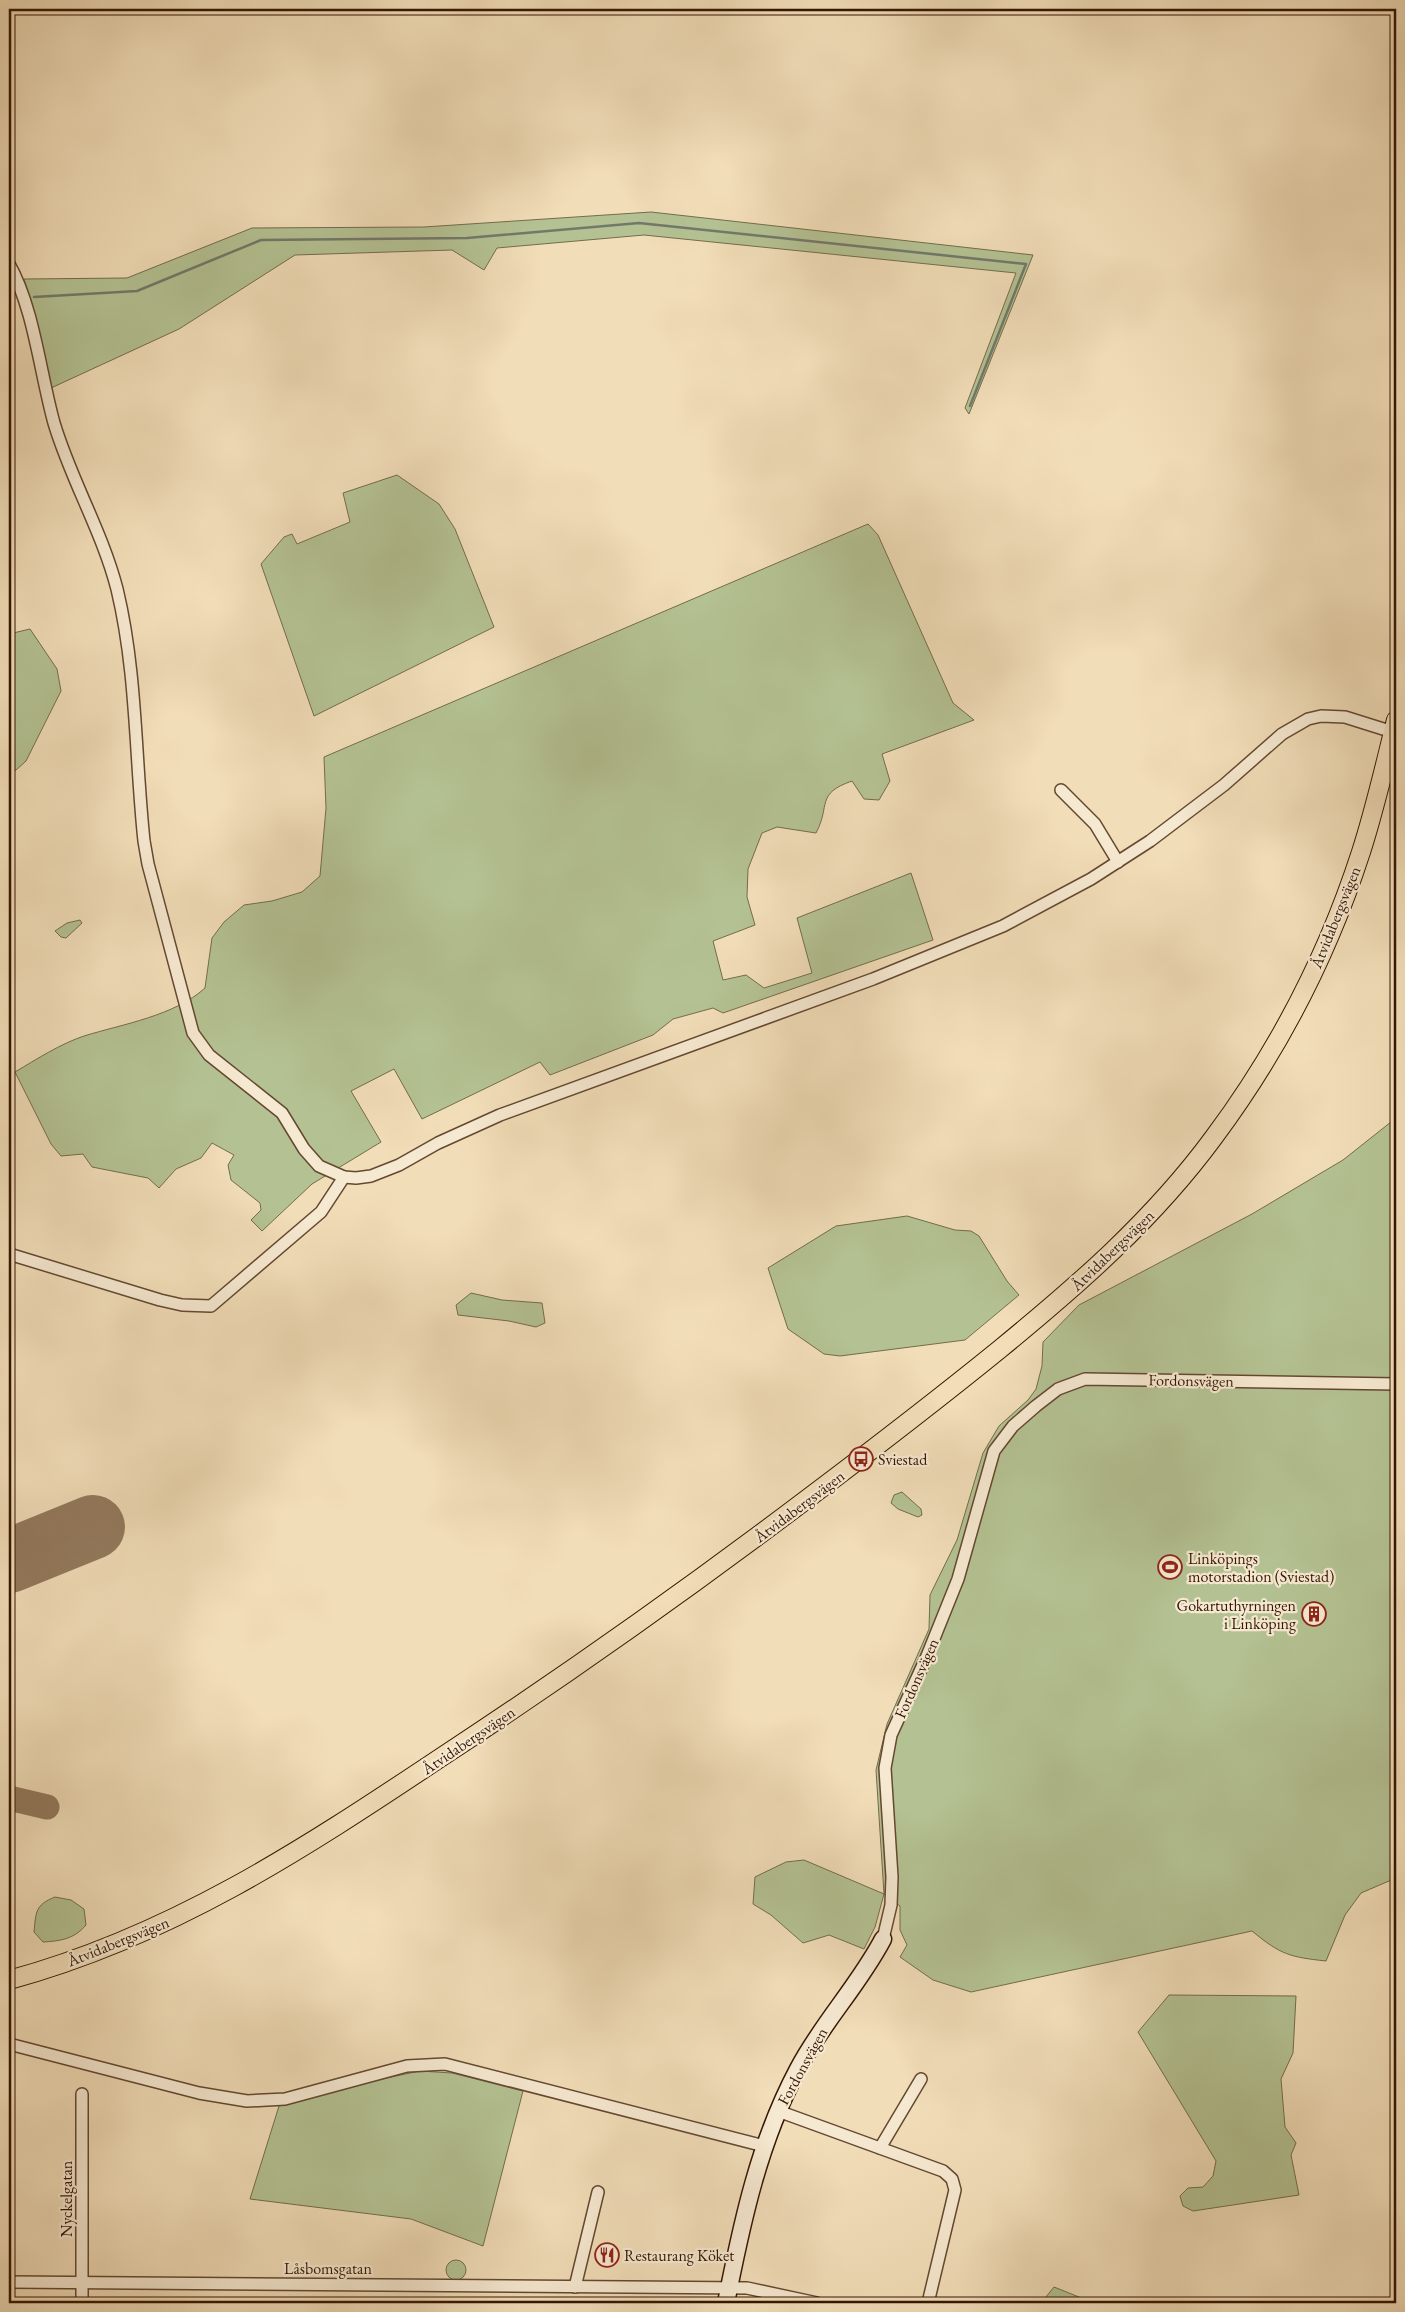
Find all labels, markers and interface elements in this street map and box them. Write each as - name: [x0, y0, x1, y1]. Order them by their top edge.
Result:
- street label: Åtvidabergsvägen: [1305, 863, 1366, 972]
- street label: Åtvidabergsvägen: [1065, 1205, 1159, 1296]
- street label: Fordonsvägen: [1148, 1369, 1234, 1392]
- bus stop icon: Sviestad: [848, 1446, 874, 1472]
- place label: Sviestad: [878, 1449, 928, 1470]
- street label: Åtvidabergsvägen: [749, 1465, 849, 1548]
- place label: Linköpings motorstadion (Sviestad): [1188, 1548, 1334, 1587]
- sports icon: Linköpings motorstadion (Sviestad): [1157, 1554, 1183, 1580]
- place label: Gokartuthyrningen i Linköping: [1177, 1595, 1297, 1634]
- building icon: Gokartuthyrningen i Linköping: [1301, 1601, 1327, 1627]
- street label: Fordonsvägen: [889, 1634, 944, 1721]
- street label: Åtvidabergsvägen: [417, 1701, 519, 1780]
- street label: Åtvidabergsvägen: [63, 1911, 173, 1972]
- street label: Fordonsvägen: [773, 2023, 833, 2109]
- street label: Nyckelgatan: [56, 2160, 77, 2237]
- restaurant icon: Restaurang Köket: [594, 2242, 620, 2268]
- place label: Restaurang Köket: [624, 2245, 734, 2266]
- street label: Låsbomsgatan: [284, 2258, 372, 2279]

